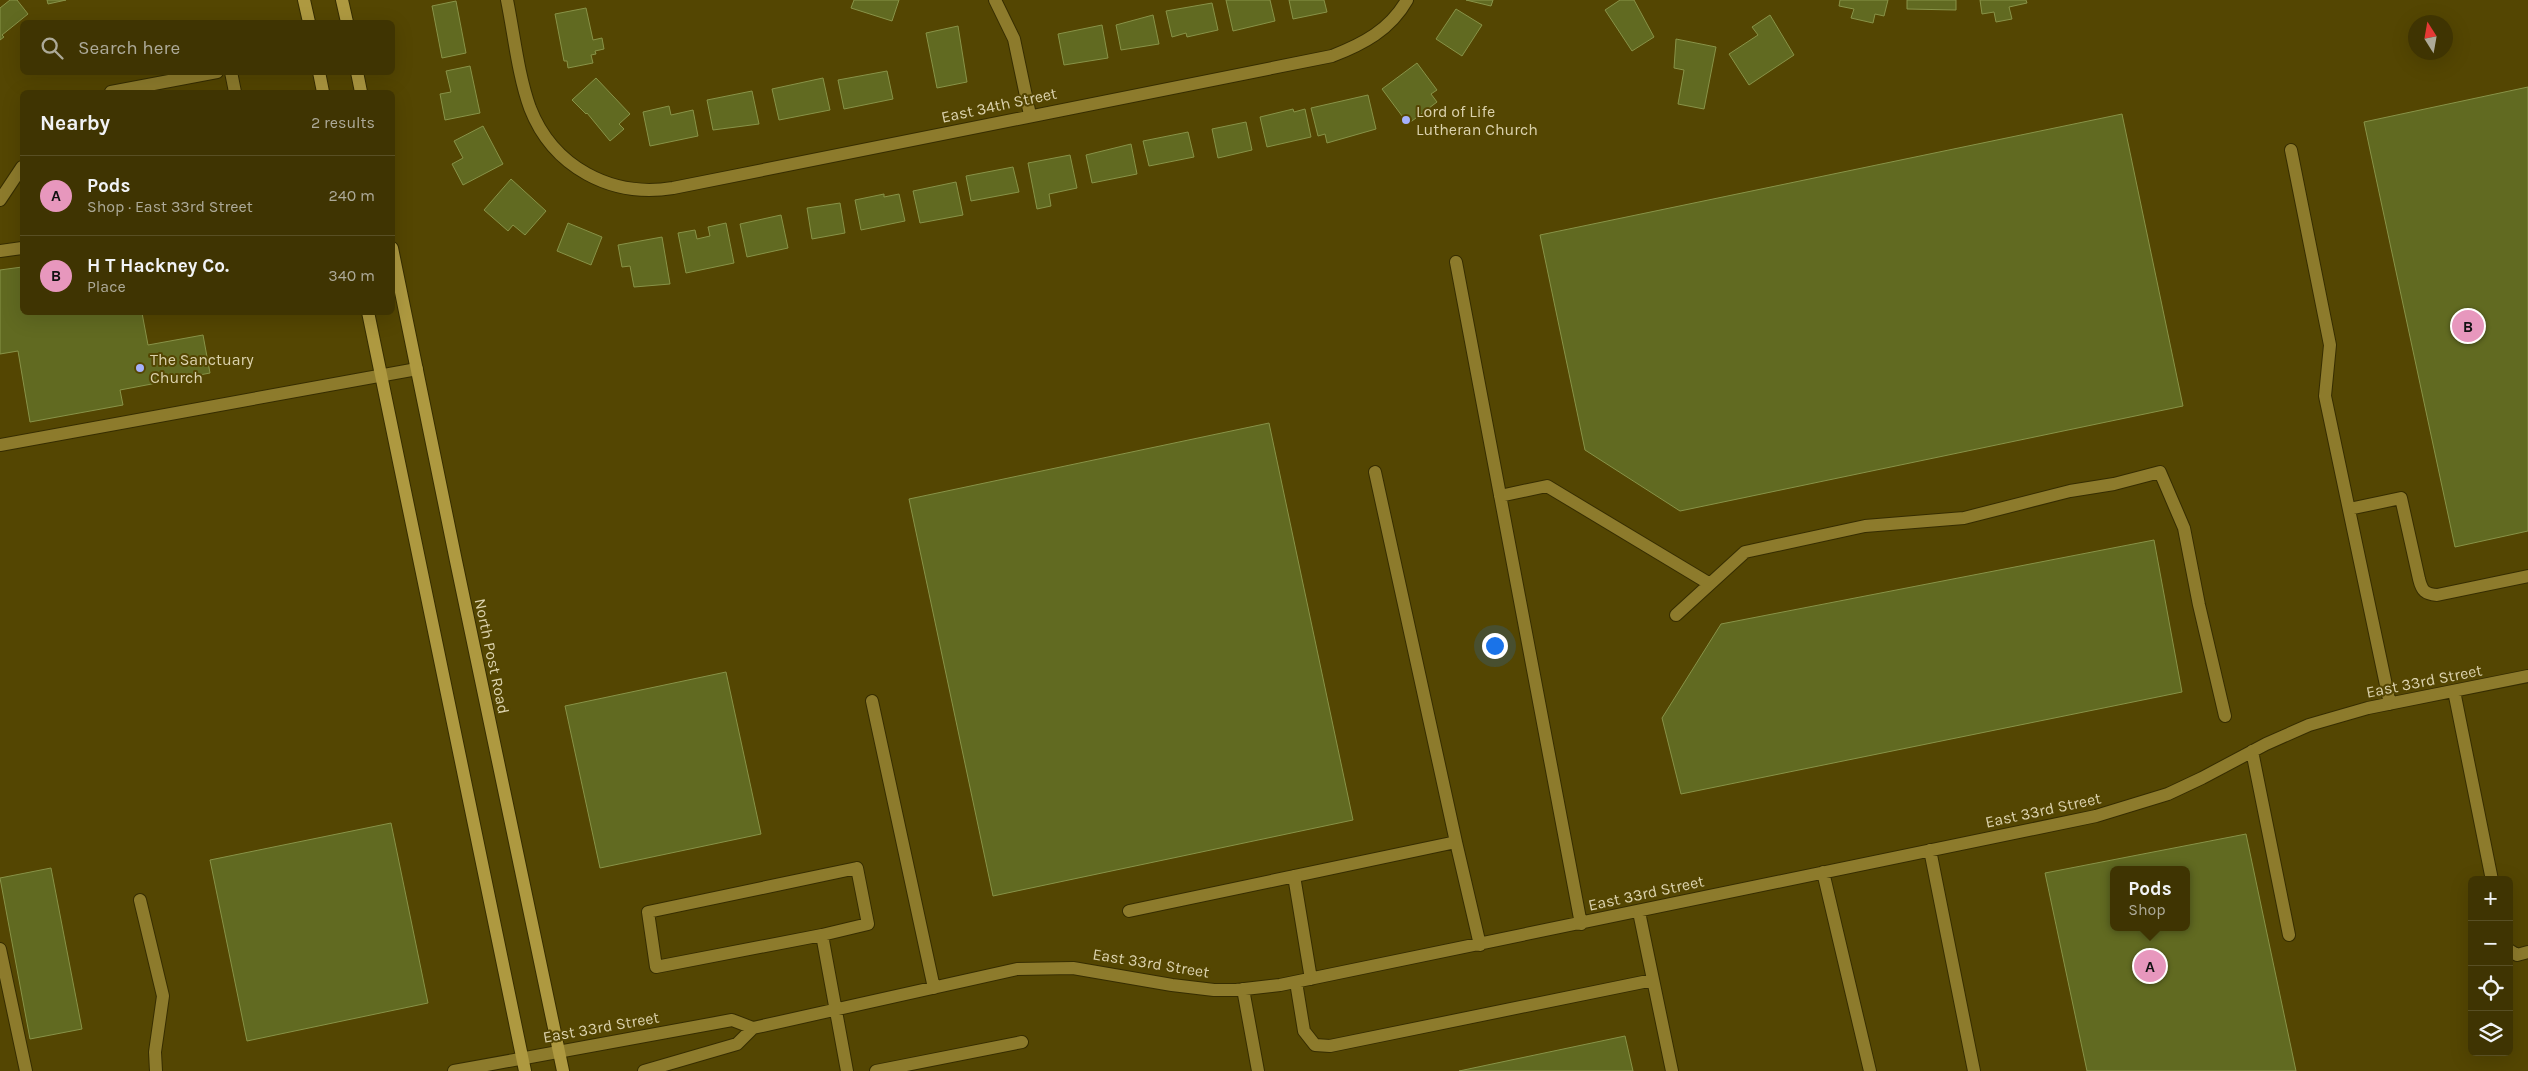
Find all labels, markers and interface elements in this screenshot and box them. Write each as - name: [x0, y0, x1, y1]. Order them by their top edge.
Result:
- north arrow: [2408, 15, 2453, 60]
- search box: [20, 20, 395, 75]
- icon: search: [38, 34, 66, 62]
- text: Search here: [78, 37, 180, 59]
- street label: East 34th Street: [939, 83, 1059, 127]
- place label: Lord of Life Lutheran Church: [1416, 102, 1538, 139]
- text: Nearby: [40, 111, 110, 135]
- text: 2 results: [311, 113, 375, 132]
- marker: Lord of Life Lutheran Church: [1400, 114, 1412, 126]
- text: Pods: [87, 175, 130, 197]
- text: A: [51, 186, 61, 205]
- text: 240 m: [329, 186, 375, 205]
- text: Shop · East 33rd Street: [87, 197, 253, 216]
- text: H T Hackney Co.: [87, 255, 229, 277]
- text: B: [51, 266, 61, 285]
- text: 340 m: [328, 266, 375, 285]
- text: Place: [87, 277, 126, 296]
- pin: B: [2452, 307, 2484, 345]
- place label: The Sanctuary Church: [150, 350, 254, 387]
- marker: The Sanctuary Church: [134, 362, 146, 374]
- street label: North Post Road: [470, 597, 514, 715]
- your location: [1482, 633, 1508, 659]
- street label: East 33rd Street: [2364, 660, 2484, 702]
- street label: East 33rd Street: [1983, 788, 2103, 832]
- popup: [2110, 866, 2190, 931]
- street label: East 33rd Street: [1586, 871, 1706, 915]
- map controls: [2468, 876, 2513, 1056]
- button: +: [2468, 876, 2513, 921]
- text: Pods: [2128, 878, 2172, 900]
- text: Shop: [2128, 900, 2166, 919]
- button: −: [2468, 921, 2513, 966]
- street label: East 33rd Street: [1091, 944, 1211, 982]
- pin: A: [2134, 947, 2166, 985]
- button: locate: [2468, 966, 2513, 1011]
- street label: East 33rd Street: [541, 1007, 661, 1047]
- button: layers: [2468, 1011, 2513, 1056]

